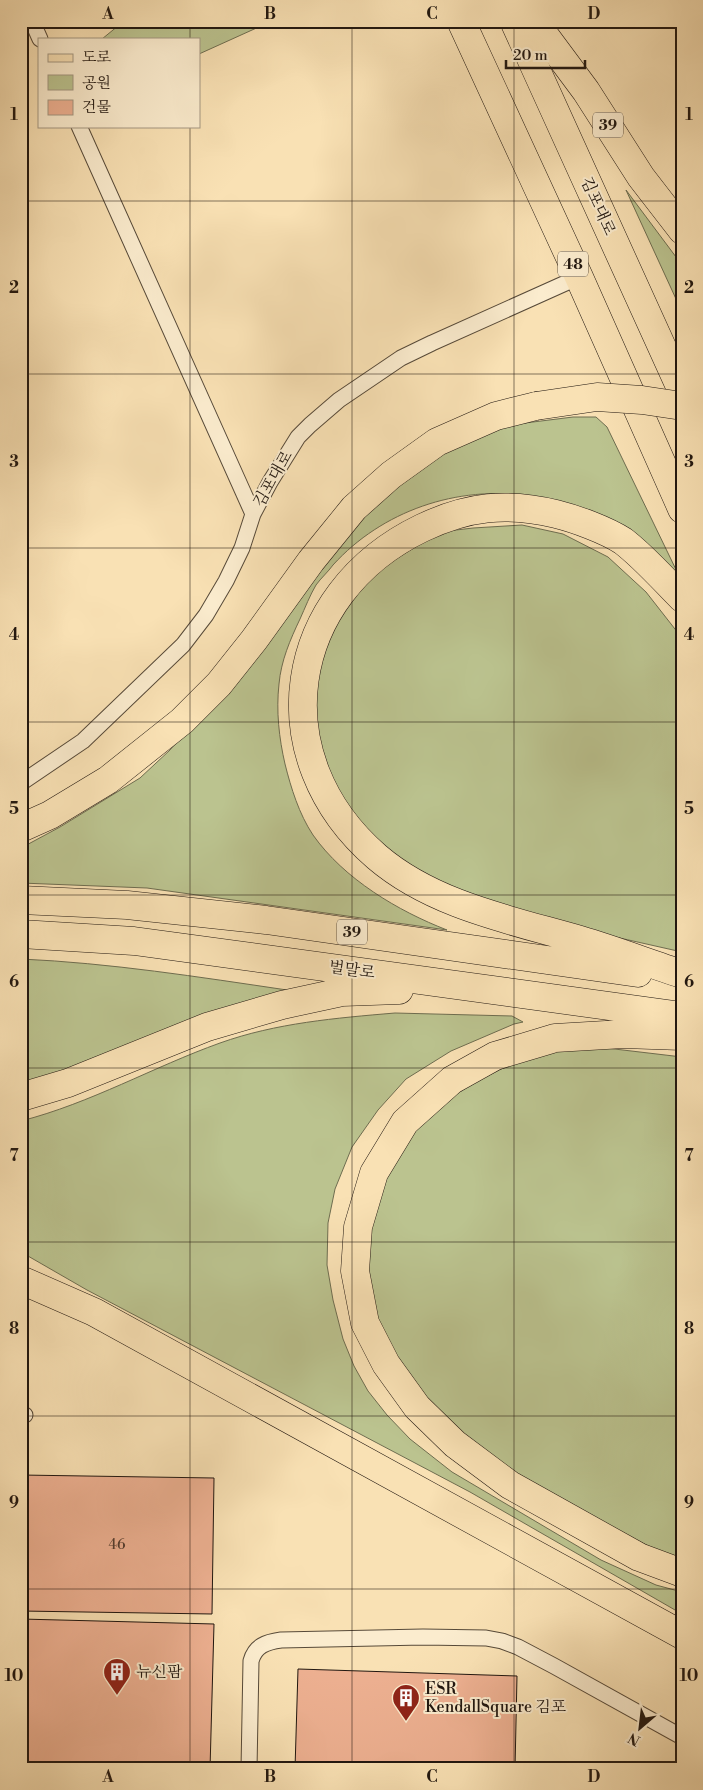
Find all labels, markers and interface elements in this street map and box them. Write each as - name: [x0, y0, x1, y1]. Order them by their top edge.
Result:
- text: A: [101, 4, 114, 24]
- text: B: [264, 4, 276, 24]
- text: C: [426, 4, 438, 24]
- text: D: [588, 4, 601, 24]
- legend: [38, 38, 200, 128]
- scale bar: [506, 38, 584, 70]
- text: 20 m: [513, 46, 548, 65]
- text: 도로: [82, 48, 111, 67]
- text: 공원: [82, 74, 111, 93]
- text: 건물: [82, 98, 111, 117]
- text: 1: [10, 105, 18, 125]
- text: 1: [685, 105, 693, 125]
- road number: 39: [593, 112, 623, 138]
- street label: 김포대로: [576, 174, 620, 239]
- road number: 48: [558, 252, 588, 276]
- text: 2: [9, 278, 19, 298]
- text: 2: [684, 278, 694, 298]
- street label: 김포대로: [249, 447, 297, 511]
- text: 3: [9, 452, 19, 472]
- text: 3: [684, 452, 694, 472]
- text: 4: [9, 625, 20, 645]
- text: 4: [684, 625, 695, 645]
- text: 5: [9, 799, 19, 819]
- text: 5: [684, 799, 694, 819]
- road number: 39: [337, 920, 367, 944]
- street label: 벌말로: [328, 957, 377, 983]
- text: 6: [9, 972, 19, 992]
- text: 6: [684, 972, 694, 992]
- text: 7: [9, 1146, 19, 1166]
- text: 7: [684, 1146, 694, 1166]
- text: 8: [9, 1319, 19, 1339]
- text: 8: [684, 1319, 694, 1339]
- text: 9: [9, 1493, 19, 1513]
- text: 9: [684, 1493, 694, 1513]
- house number: 46: [109, 1536, 126, 1554]
- building icon: 뉴신팜: [102, 1657, 132, 1696]
- place label: 뉴신팜: [136, 1662, 183, 1682]
- text: 10: [5, 1666, 23, 1686]
- text: 10: [680, 1666, 698, 1686]
- place label: ESR KendallSquare 김포: [425, 1679, 567, 1717]
- building icon: ESR KendallSquare 김포: [391, 1683, 421, 1722]
- north arrow: [616, 1702, 666, 1752]
- text: N: [625, 1728, 643, 1749]
- text: A: [101, 1767, 114, 1787]
- text: B: [264, 1767, 276, 1787]
- text: C: [426, 1767, 438, 1787]
- text: D: [588, 1767, 601, 1787]

